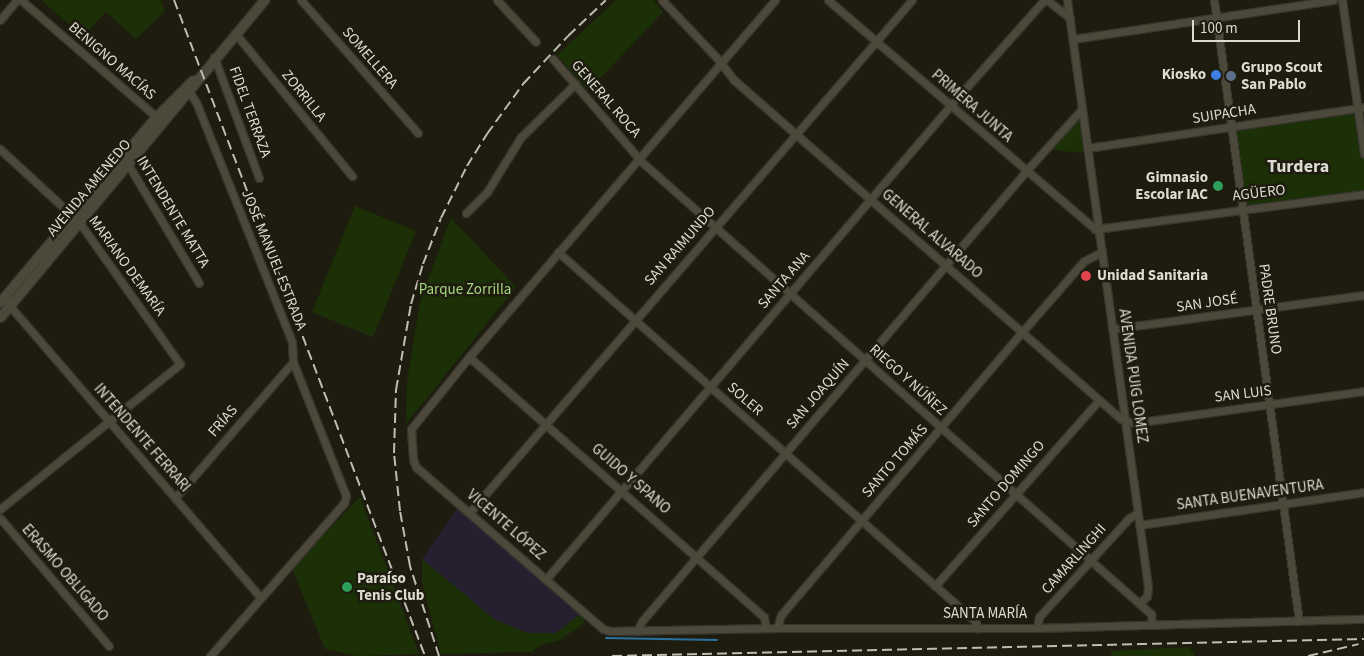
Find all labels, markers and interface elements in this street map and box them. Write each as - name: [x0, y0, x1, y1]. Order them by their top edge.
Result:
- scale bar: [1194, 10, 1302, 42]
- street label: BENIGNO MACÍAS: [65, 18, 159, 104]
- text: 100 m: [1200, 18, 1238, 39]
- street label: SOMELLERA: [338, 23, 402, 93]
- street label: GENERAL ROCA: [567, 57, 645, 141]
- place label: Grupo Scout San Pablo: [1241, 58, 1323, 93]
- street label: FIDEL TERRAZA: [225, 64, 275, 160]
- street label: ZORRILLA: [278, 66, 330, 126]
- street label: PRIMERA JUNTA: [928, 66, 1016, 146]
- place label: Kiosko: [1162, 66, 1206, 84]
- marker: Kiosko: [1210, 69, 1222, 81]
- marker: Grupo Scout San Pablo: [1225, 70, 1237, 82]
- street label: SUIPACHA: [1191, 100, 1257, 128]
- street label: AVENIDA AMENEDO: [43, 136, 135, 240]
- street label: INTENDENTE MATTA: [133, 153, 213, 271]
- district label: Turdera: [1267, 156, 1329, 178]
- place label: Gimnasio Escolar IAC: [1135, 168, 1208, 203]
- marker: Gimnasio Escolar IAC: [1212, 180, 1224, 192]
- street label: AGÜERO: [1231, 181, 1287, 205]
- street label: GENERAL ALVARADO: [878, 185, 986, 283]
- street label: JOSÉ MANUEL ESTRADA: [238, 187, 310, 333]
- street label: SAN RAIMUNDO: [641, 203, 719, 289]
- street label: MARIANO DEMARÍA: [85, 213, 169, 319]
- street label: SANTA ANA: [754, 248, 814, 312]
- street label: PADRE BRUNO: [1255, 263, 1285, 355]
- place label: Unidad Sanitaria: [1097, 267, 1208, 285]
- marker: Unidad Sanitaria: [1079, 269, 1093, 283]
- park label: Parque Zorrilla: [419, 281, 511, 299]
- street label: SAN JOSÉ: [1175, 290, 1239, 316]
- street label: AVENIDA PUIG LOMEZ: [1115, 308, 1151, 444]
- street label: RIEGO Y NÚÑEZ: [866, 341, 950, 419]
- street label: SAN JOAQUÍN: [783, 355, 853, 433]
- street label: SOLER: [723, 379, 767, 419]
- street label: INTENDENTE FERRARI: [90, 380, 194, 496]
- street label: SAN LUIS: [1213, 382, 1273, 406]
- street label: FRÍAS: [204, 401, 242, 441]
- street label: SANTO TOMÁS: [858, 421, 932, 501]
- street label: SANTO DOMINGO: [963, 437, 1049, 531]
- street label: GUIDO Y SPANO: [588, 440, 674, 518]
- street label: SANTA BUENAVENTURA: [1175, 476, 1325, 514]
- street label: VICENTE LÓPEZ: [463, 486, 549, 564]
- street label: CAMARLINGHI: [1038, 520, 1110, 598]
- street label: ERASMO OBLIGADO: [18, 521, 112, 625]
- place label: Paraíso Tenis Club: [357, 569, 424, 604]
- marker: Paraíso Tenis Club: [341, 581, 353, 593]
- street label: SANTA MARÍA: [943, 605, 1027, 623]

